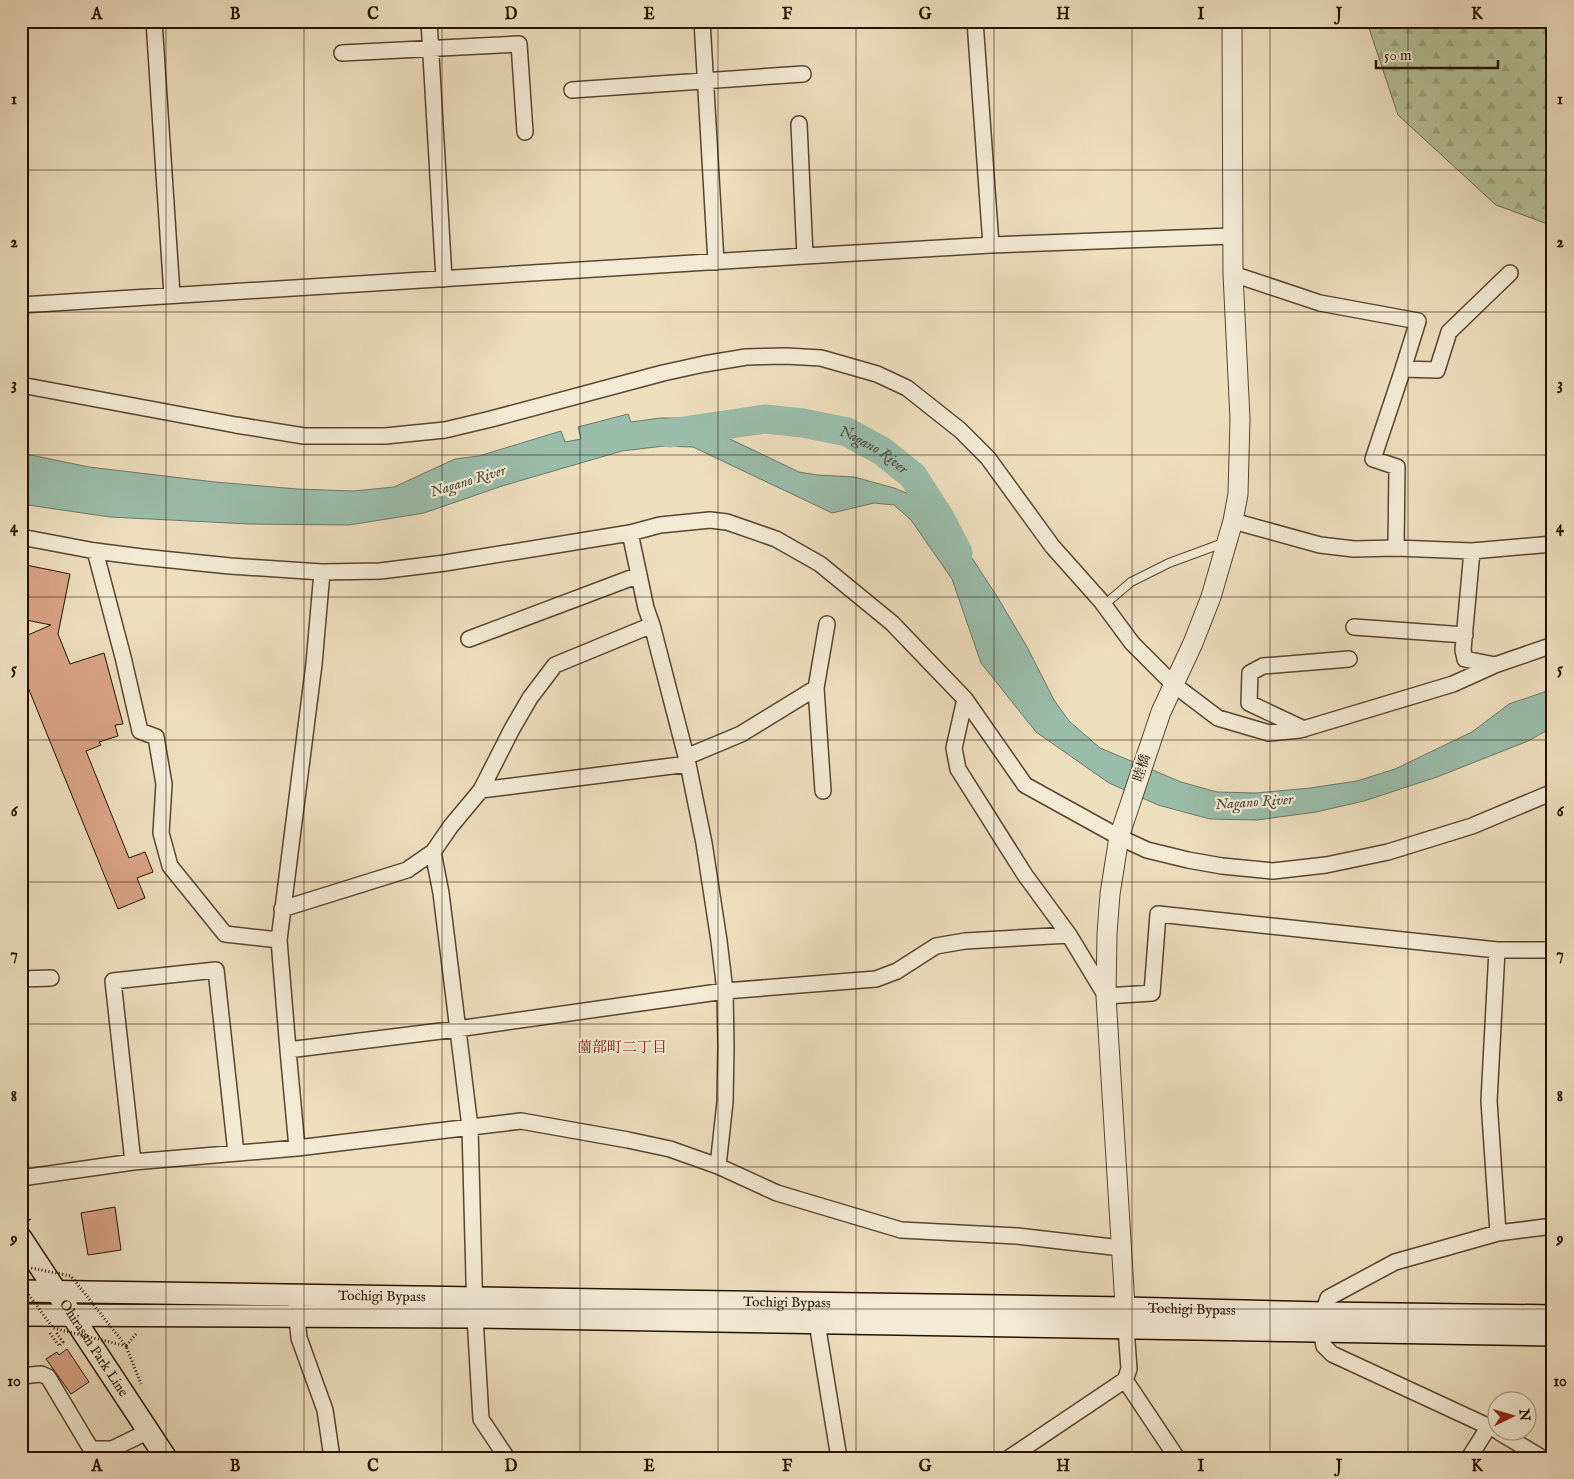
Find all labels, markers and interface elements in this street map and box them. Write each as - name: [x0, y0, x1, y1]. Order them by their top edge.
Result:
- text: A: [91, 5, 104, 25]
- text: B: [230, 5, 241, 25]
- text: C: [367, 5, 379, 25]
- text: D: [505, 5, 518, 25]
- text: E: [643, 5, 655, 25]
- text: F: [782, 5, 793, 25]
- text: G: [919, 5, 932, 25]
- text: H: [1056, 5, 1070, 25]
- text: I: [1198, 5, 1205, 25]
- text: J: [1334, 5, 1343, 25]
- text: K: [1471, 5, 1484, 25]
- scale bar: [1376, 38, 1499, 70]
- text: 50 m: [1384, 46, 1412, 65]
- text: 1: [11, 90, 17, 110]
- text: 1: [1557, 90, 1563, 110]
- text: 2: [10, 233, 18, 253]
- text: 2: [1556, 233, 1564, 253]
- text: 3: [11, 375, 17, 395]
- text: 3: [1557, 375, 1563, 395]
- water label: Nagano River: [838, 421, 913, 478]
- water label: Nagano River: [428, 460, 509, 502]
- text: 4: [10, 518, 19, 538]
- text: 4: [1556, 518, 1565, 538]
- text: 5: [11, 660, 17, 680]
- text: 5: [1557, 660, 1563, 680]
- street label: 睦橋: [1129, 752, 1155, 784]
- water label: Nagano River: [1214, 790, 1295, 815]
- text: 6: [11, 802, 19, 822]
- text: 6: [1557, 802, 1565, 822]
- text: 7: [10, 945, 18, 965]
- text: 7: [1556, 945, 1564, 965]
- district label: 薗部町二丁目: [577, 1038, 667, 1057]
- text: 8: [11, 1087, 17, 1107]
- text: 8: [1557, 1087, 1563, 1107]
- text: 9: [10, 1230, 18, 1250]
- text: 9: [1556, 1230, 1564, 1250]
- street label: Tochigi Bypass: [338, 1287, 426, 1306]
- street label: Tochigi Bypass: [743, 1293, 831, 1312]
- street label: Ohirasan Park Line: [55, 1296, 133, 1401]
- street label: Tochigi Bypass: [1148, 1300, 1236, 1320]
- text: 10: [7, 1372, 21, 1392]
- text: 10: [1553, 1372, 1567, 1392]
- north arrow: [1486, 1392, 1536, 1442]
- text: N: [1514, 1407, 1533, 1422]
- text: A: [91, 1457, 104, 1477]
- text: B: [230, 1457, 241, 1477]
- text: C: [367, 1457, 379, 1477]
- text: D: [505, 1457, 518, 1477]
- text: E: [643, 1457, 655, 1477]
- text: F: [782, 1457, 793, 1477]
- text: G: [919, 1457, 932, 1477]
- text: H: [1056, 1457, 1070, 1477]
- text: I: [1198, 1457, 1205, 1477]
- text: J: [1334, 1457, 1343, 1477]
- text: K: [1471, 1457, 1484, 1477]

